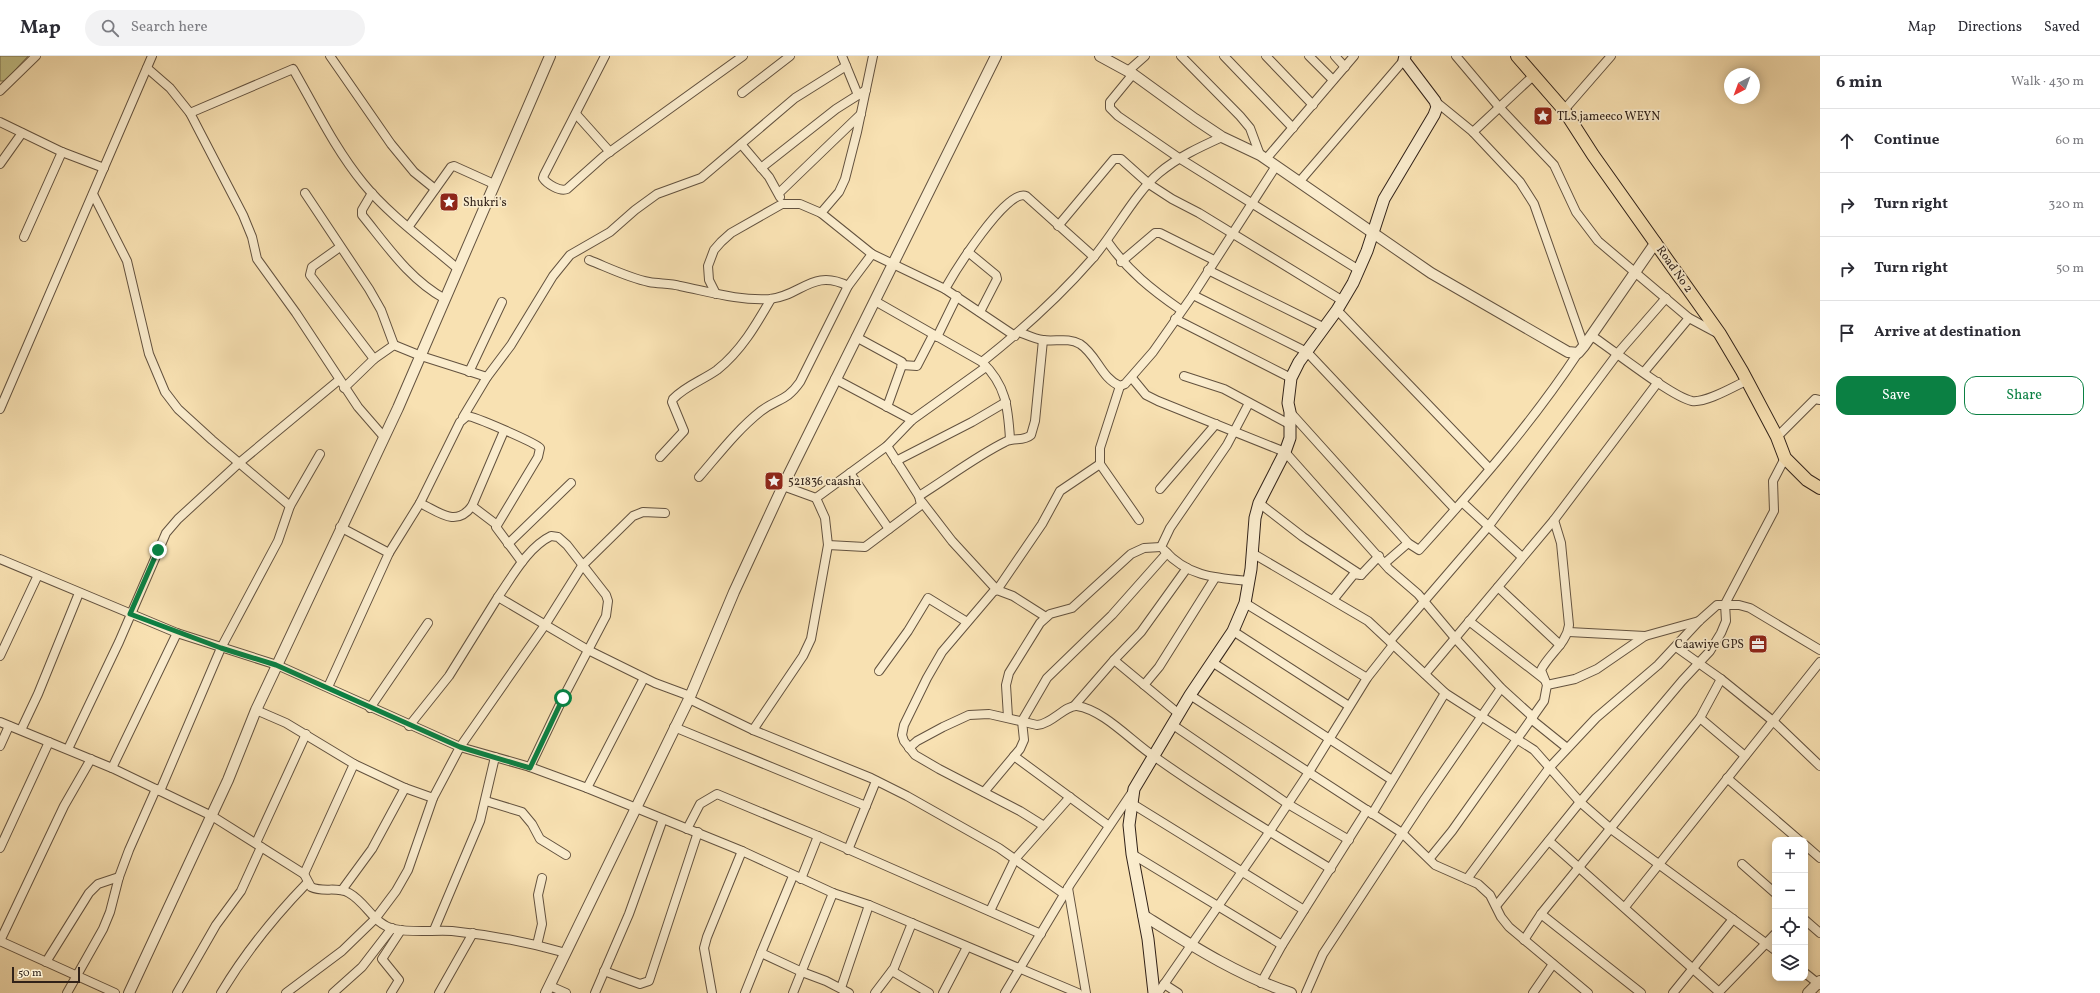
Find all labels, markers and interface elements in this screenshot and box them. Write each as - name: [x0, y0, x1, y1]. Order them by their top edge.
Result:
- search box: [85, 10, 365, 46]
- text: Map: [20, 15, 61, 41]
- icon: search: [99, 17, 121, 39]
- text: Search here: [131, 17, 208, 38]
- text: Map: [1908, 18, 1936, 37]
- text: Directions: [1958, 18, 2022, 37]
- text: Saved: [2044, 18, 2080, 37]
- north arrow: [1724, 68, 1760, 104]
- text: 6 min: [1836, 71, 1882, 94]
- text: Walk · 430 m: [2011, 73, 2084, 91]
- place icon: TLS jameeco WEYN: [1532, 105, 1554, 127]
- place label: TLS jameeco WEYN: [1557, 109, 1660, 125]
- icon: ahead: [1836, 130, 1858, 152]
- text: Continue: [1874, 130, 1939, 151]
- text: 60 m: [2056, 132, 2084, 150]
- place icon: Shukri's: [438, 191, 460, 213]
- icon: right: [1836, 194, 1858, 216]
- text: Turn right: [1874, 194, 1948, 215]
- place label: Shukri's: [463, 195, 507, 211]
- text: 320 m: [2049, 196, 2084, 214]
- street label: Road No 2: [1652, 243, 1696, 296]
- icon: right: [1836, 258, 1858, 280]
- text: Turn right: [1874, 258, 1948, 279]
- text: 50 m: [2056, 260, 2084, 278]
- icon: arrive: [1836, 322, 1858, 344]
- text: Arrive at destination: [1874, 322, 2021, 343]
- button: Save: [1836, 376, 1956, 415]
- button: Share: [1964, 376, 2084, 415]
- place icon: 521836 caasha: [763, 470, 785, 492]
- place label: 521836 caasha: [788, 474, 861, 490]
- route end: [149, 541, 167, 559]
- office icon: Caawiye GPS: [1747, 633, 1769, 655]
- place label: Caawiye GPS: [1675, 637, 1744, 653]
- route start: [554, 689, 572, 707]
- map controls: [1772, 837, 1808, 981]
- button: +: [1772, 837, 1808, 873]
- button: −: [1772, 873, 1808, 909]
- button: locate: [1772, 909, 1808, 945]
- button: layers: [1772, 945, 1808, 981]
- scale bar: [12, 965, 80, 984]
- text: 50 m: [18, 966, 42, 981]

